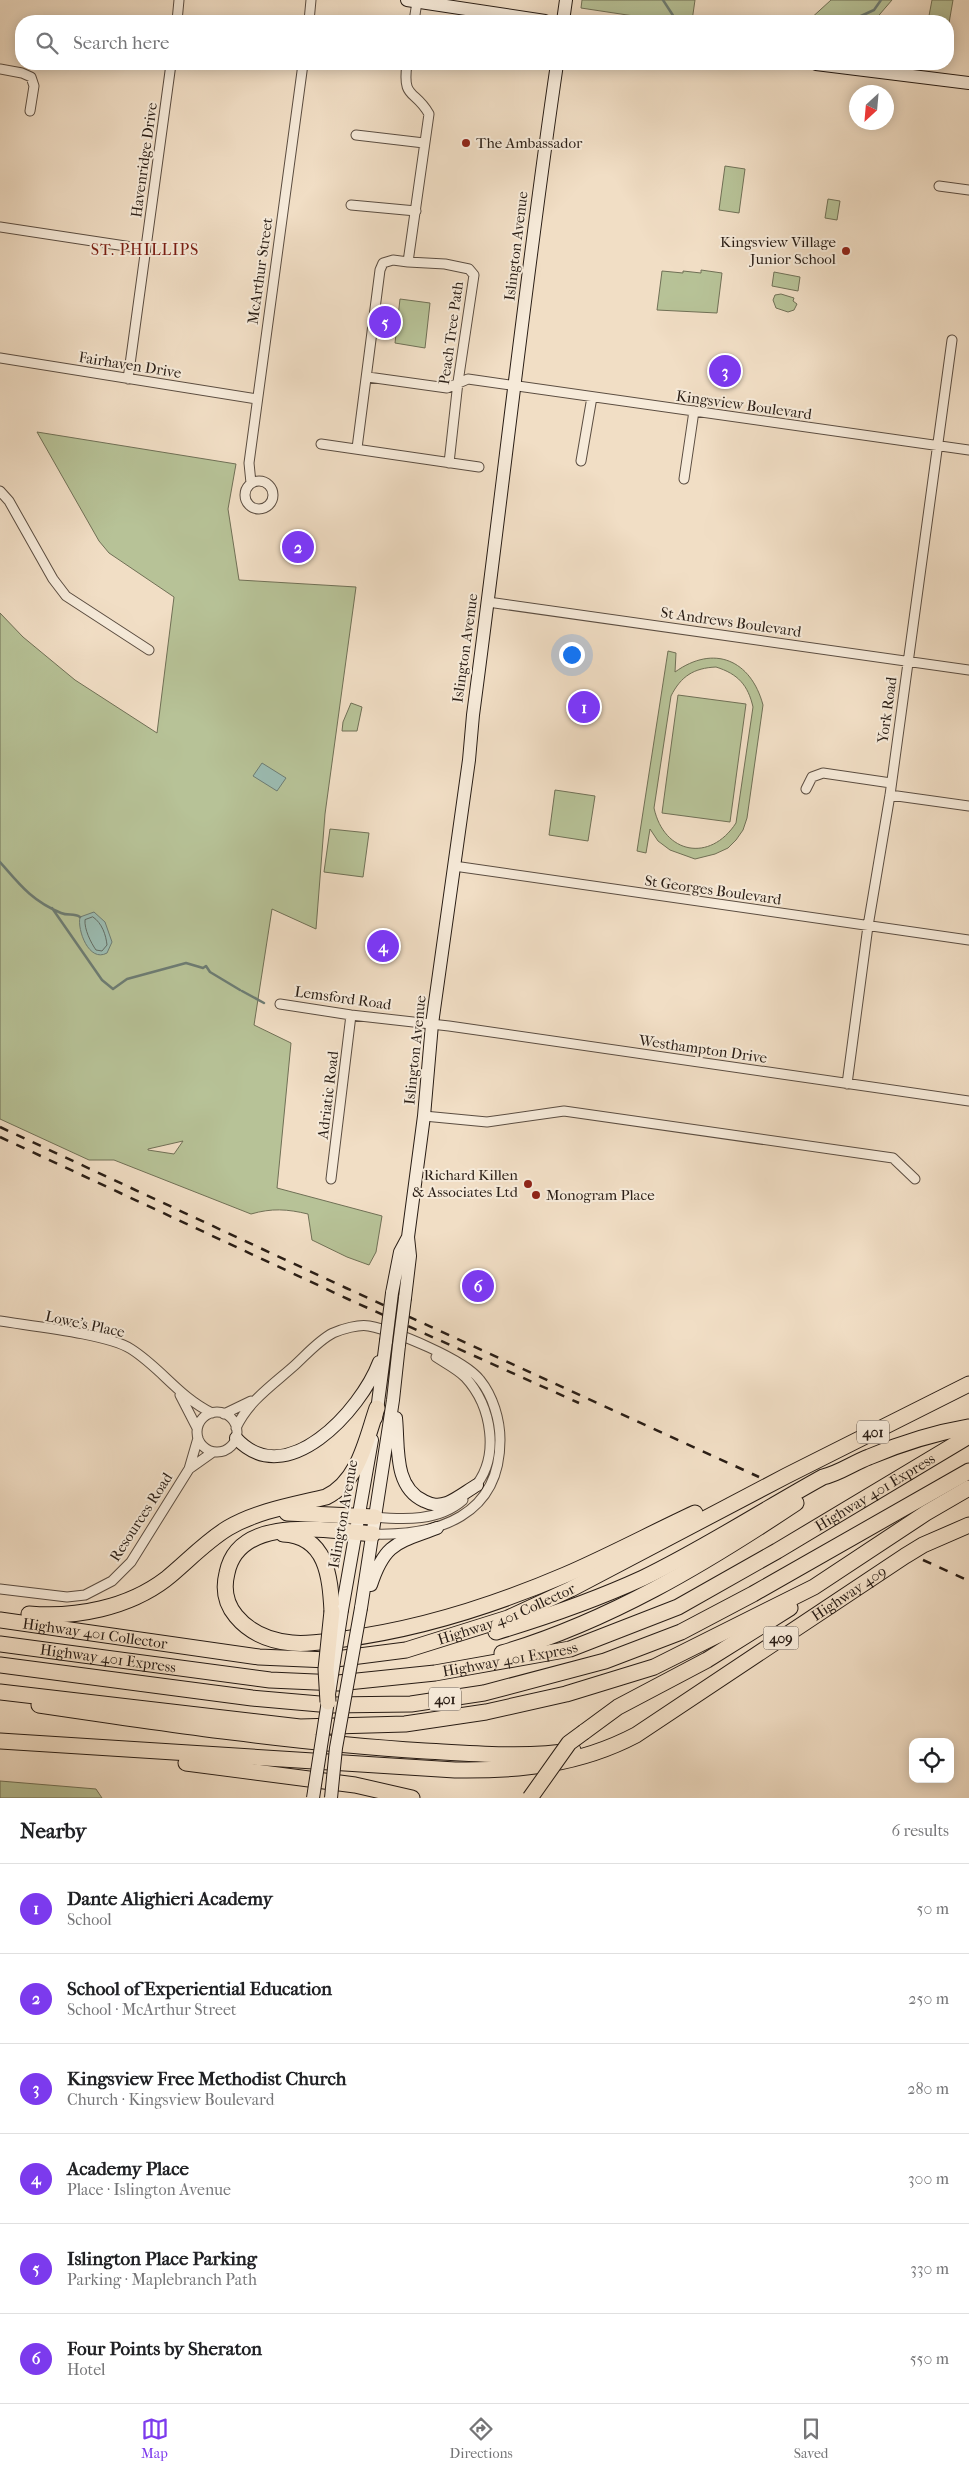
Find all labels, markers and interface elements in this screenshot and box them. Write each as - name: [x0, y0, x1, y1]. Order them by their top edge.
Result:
- search box: [15, 15, 954, 70]
- icon: search: [33, 29, 61, 57]
- text: Search here: [73, 32, 169, 54]
- north arrow: [849, 85, 894, 130]
- street label: Havenridge Drive: [127, 101, 161, 219]
- place label: The Ambassador: [476, 134, 583, 152]
- marker: The Ambassador: [460, 137, 472, 149]
- street label: Islington Avenue: [500, 190, 532, 302]
- street label: McArthur Street: [244, 216, 276, 326]
- place label: Kingsview Village Junior School: [720, 233, 837, 268]
- district label: ST. PHILLIPS: [91, 240, 199, 259]
- marker: Kingsview Village Junior School: [840, 245, 852, 257]
- street label: Peach Tree Path: [435, 280, 467, 386]
- pin: 5: [369, 303, 401, 341]
- street label: Fairhaven Drive: [77, 348, 183, 382]
- pin: 3: [709, 352, 741, 390]
- street label: Kingsview Boulevard: [675, 387, 814, 424]
- pin: 2: [282, 528, 314, 566]
- street label: Islington Avenue: [448, 592, 482, 704]
- street label: St Andrews Boulevard: [659, 603, 803, 641]
- your location: [559, 642, 585, 668]
- street label: York Road: [873, 675, 901, 745]
- pin: 1: [568, 688, 600, 726]
- street label: St Georges Boulevard: [643, 871, 783, 909]
- pin: 4: [367, 927, 399, 965]
- street label: Lemsford Road: [293, 982, 393, 1014]
- street label: Islington Avenue: [400, 994, 430, 1106]
- street label: Westhampton Drive: [637, 1031, 769, 1067]
- street label: Adriatic Road: [314, 1049, 342, 1141]
- place label: Richard Killen & Associates Ltd: [412, 1166, 519, 1201]
- marker: Richard Killen & Associates Ltd: [522, 1178, 534, 1190]
- place label: Monogram Place: [546, 1186, 655, 1204]
- marker: Monogram Place: [530, 1189, 542, 1201]
- pin: 6: [462, 1267, 494, 1305]
- street label: Lowe's Place: [44, 1307, 127, 1341]
- road number: 401: [857, 1420, 889, 1444]
- street label: Highway 401 Express: [812, 1449, 939, 1535]
- street label: Islington Avenue: [325, 1458, 362, 1570]
- street label: Resources Road: [106, 1469, 177, 1565]
- street label: Highway 409: [808, 1562, 890, 1625]
- street label: Highway 401 Collector: [435, 1579, 579, 1649]
- street label: Highway 401 Collector: [21, 1614, 169, 1653]
- road number: 409: [764, 1626, 798, 1650]
- street label: Highway 401 Express: [441, 1638, 580, 1681]
- street label: Highway 401 Express: [39, 1640, 177, 1676]
- road number: 401: [429, 1688, 461, 1710]
- map controls: [909, 1738, 954, 1783]
- button: locate: [909, 1738, 954, 1783]
- text: Nearby: [20, 1819, 86, 1843]
- text: 6 results: [891, 1821, 949, 1840]
- text: Dante Alighieri Academy: [67, 1888, 273, 1910]
- text: 1: [33, 1899, 39, 1918]
- text: 50 m: [917, 1899, 949, 1918]
- text: School: [67, 1910, 112, 1929]
- text: School of Experiential Education: [67, 1978, 332, 2000]
- text: 2: [32, 1989, 40, 2008]
- text: 250 m: [908, 1989, 949, 2008]
- text: School · McArthur Street: [67, 2000, 237, 2019]
- text: Kingsview Free Methodist Church: [67, 2068, 346, 2090]
- text: 3: [33, 2079, 39, 2098]
- text: 280 m: [907, 2079, 949, 2098]
- text: Church · Kingsview Boulevard: [67, 2090, 274, 2109]
- text: Academy Place: [67, 2158, 189, 2180]
- text: 4: [31, 2169, 41, 2188]
- text: 300 m: [908, 2169, 949, 2188]
- text: Place · Islington Avenue: [67, 2180, 231, 2199]
- text: Islington Place Parking: [67, 2248, 257, 2270]
- text: 5: [33, 2259, 39, 2278]
- text: 330 m: [910, 2259, 949, 2278]
- text: Parking · Maplebranch Path: [67, 2270, 257, 2289]
- text: Four Points by Sheraton: [67, 2338, 262, 2360]
- text: 6: [32, 2349, 40, 2368]
- text: 550 m: [910, 2349, 949, 2368]
- text: Hotel: [67, 2360, 105, 2379]
- tab: Map: [141, 2415, 169, 2462]
- tab: Directions: [450, 2415, 513, 2462]
- tab: Saved: [794, 2415, 828, 2462]

